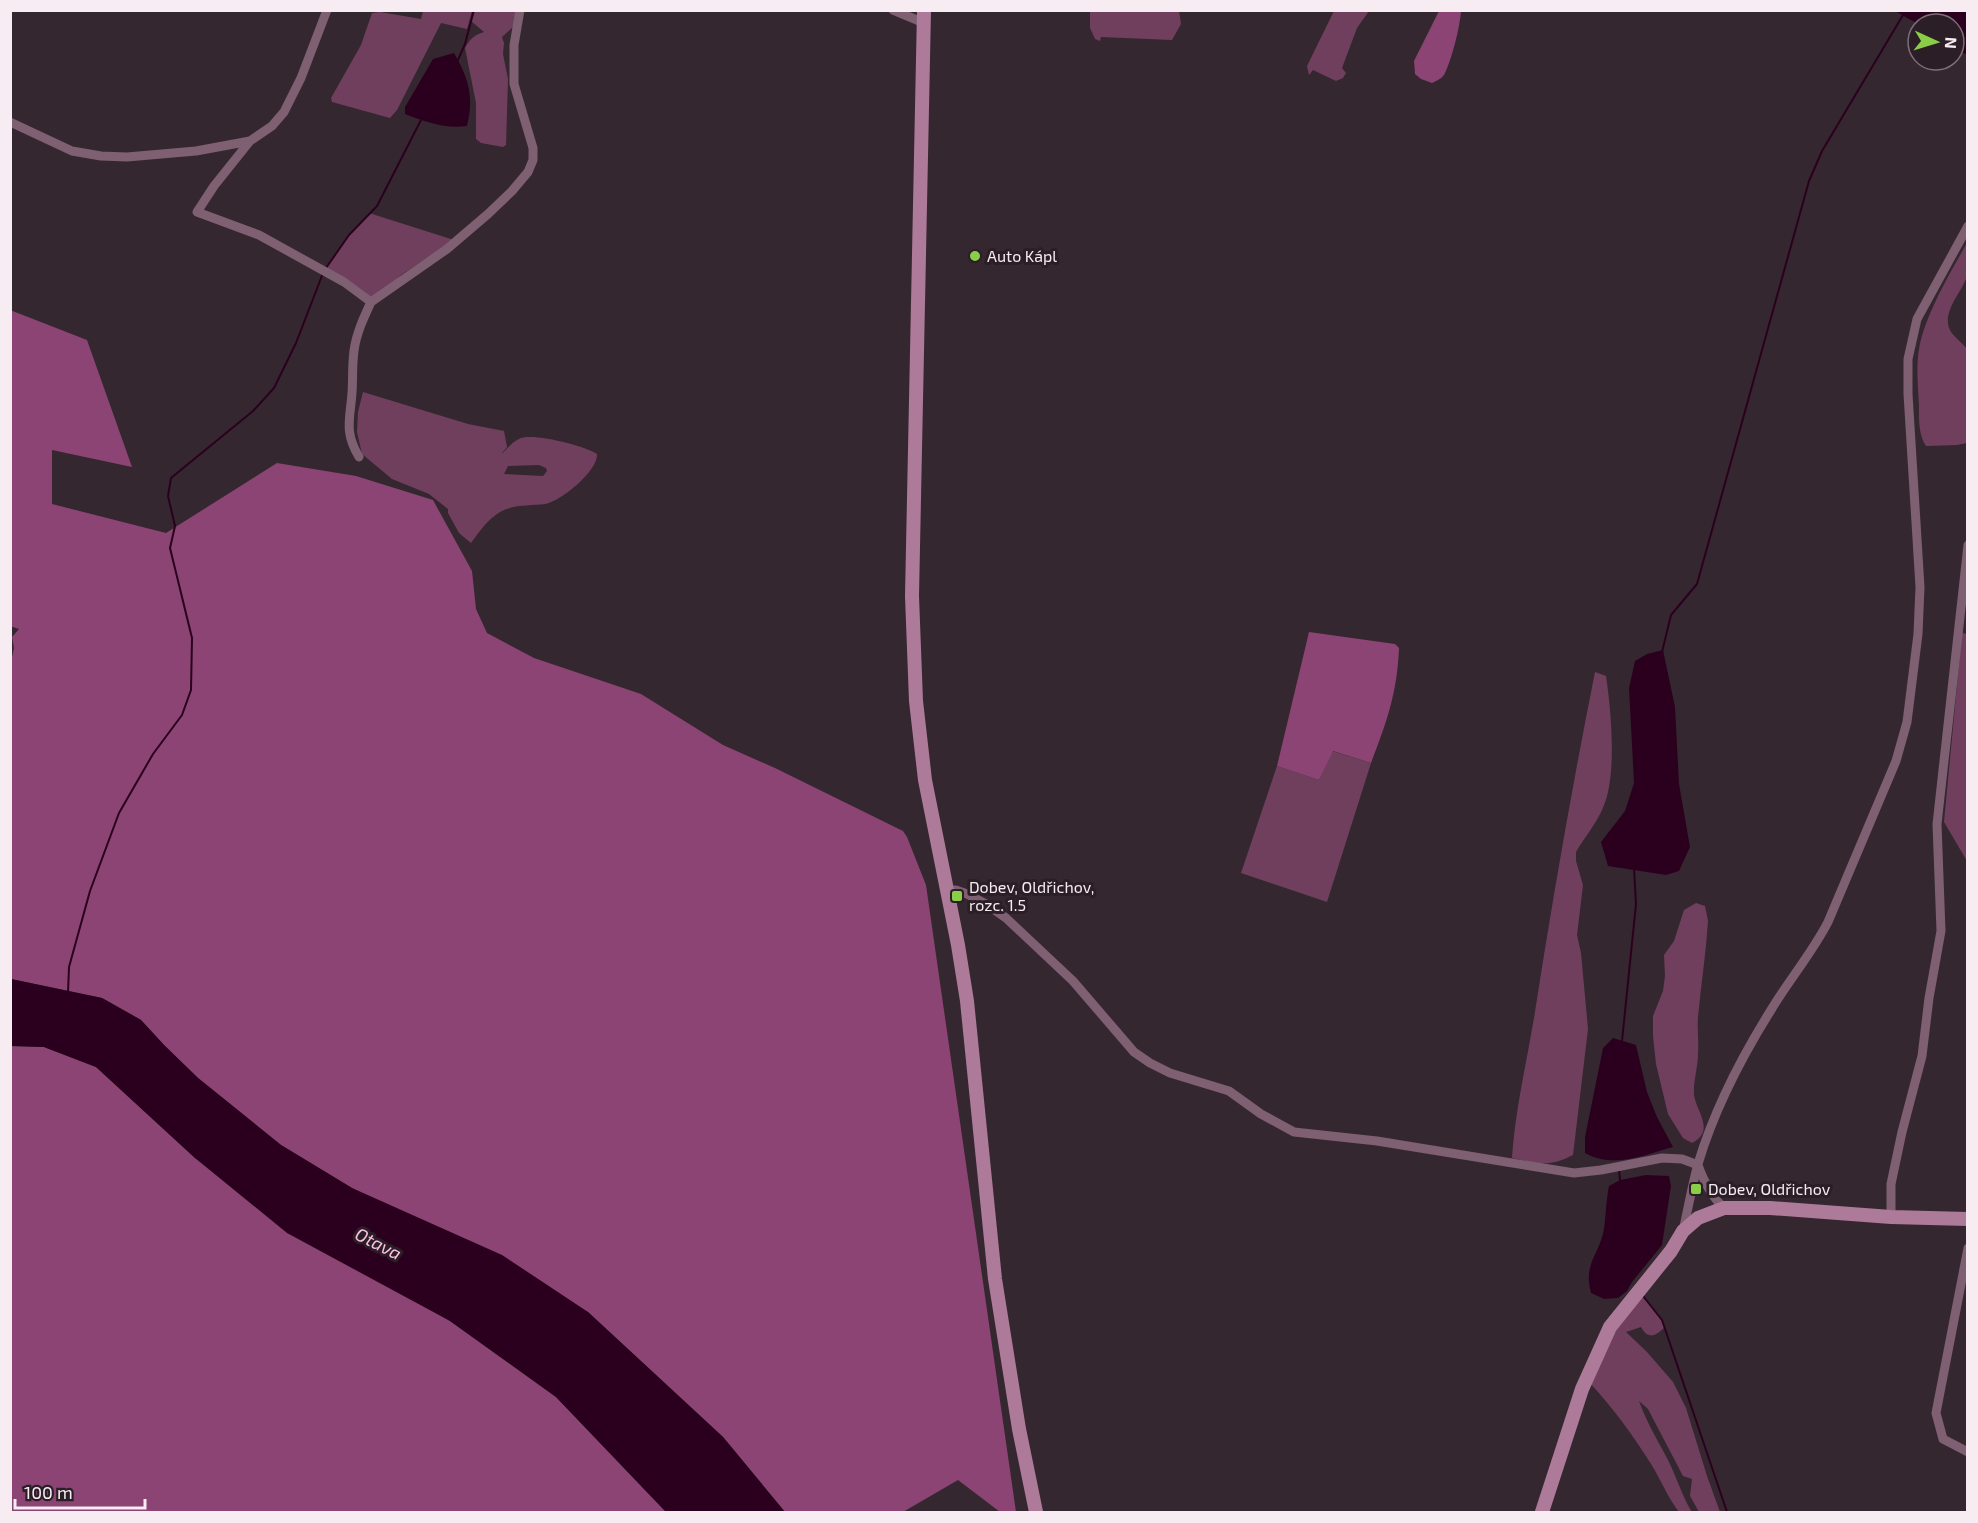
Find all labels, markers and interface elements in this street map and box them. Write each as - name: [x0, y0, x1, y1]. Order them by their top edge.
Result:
- north arrow: [1906, 12, 1966, 72]
- text: N: [1942, 37, 1961, 50]
- place label: Auto Kápl: [987, 246, 1057, 265]
- marker: Auto Kápl: [968, 249, 982, 263]
- place label: Dobev, Oldřichov, rozc. 1.5: [969, 877, 1094, 914]
- marker: Dobev, Oldřichov, rozc. 1.5: [950, 889, 964, 903]
- place label: Dobev, Oldřichov: [1708, 1179, 1831, 1198]
- marker: Dobev, Oldřichov: [1689, 1182, 1703, 1196]
- water label: Otava: [352, 1222, 405, 1264]
- scale bar: [15, 1472, 146, 1510]
- text: 100 m: [24, 1481, 73, 1503]

